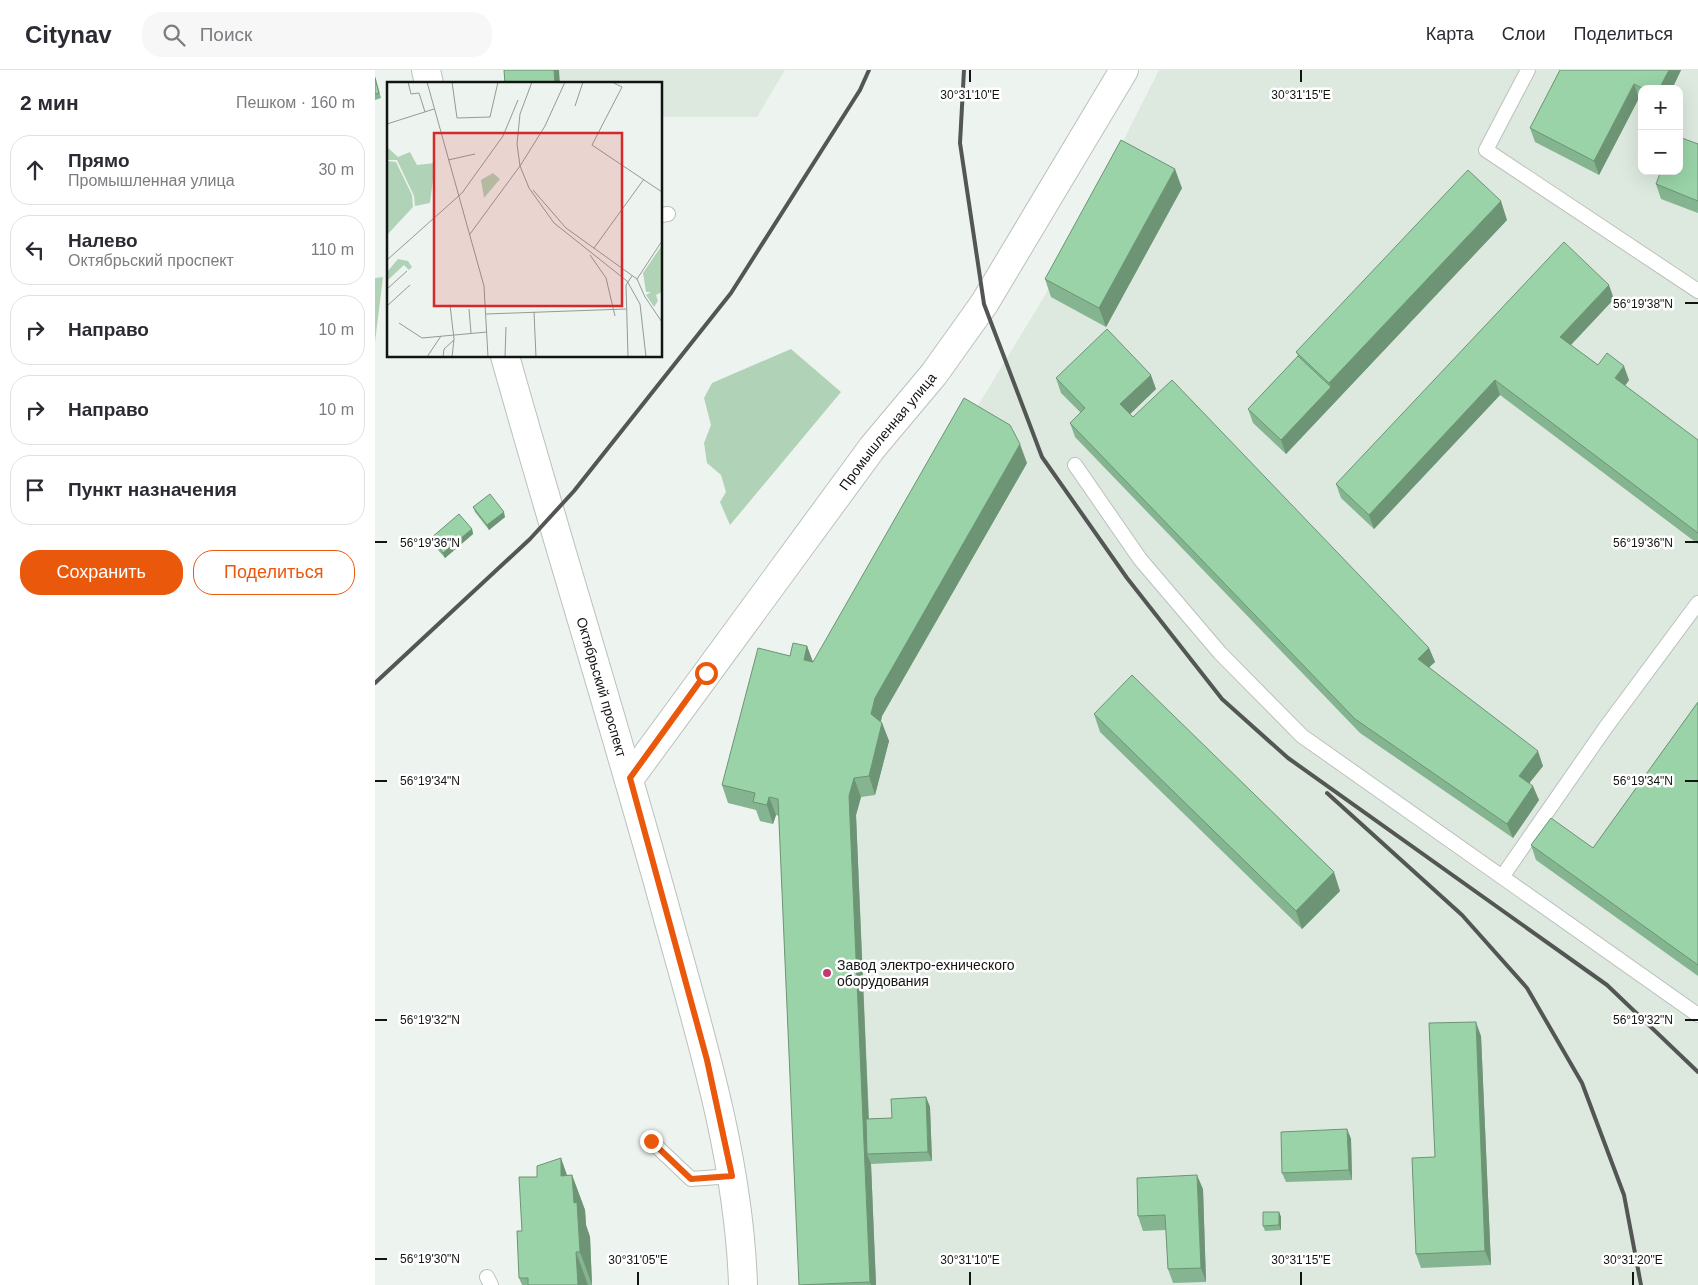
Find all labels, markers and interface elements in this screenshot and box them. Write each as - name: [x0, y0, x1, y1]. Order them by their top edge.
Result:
- search box: [142, 12, 492, 57]
- text: Citynav: [25, 21, 112, 48]
- icon: search: [160, 21, 188, 49]
- text: Поиск: [200, 24, 252, 45]
- text: Карта: [1426, 24, 1474, 44]
- text: Слои: [1502, 24, 1546, 44]
- text: Поделиться: [1574, 24, 1673, 44]
- inset map: [387, 82, 663, 358]
- map controls: [1638, 85, 1683, 175]
- button: +: [1638, 85, 1683, 130]
- text: 30°31'10"E: [940, 88, 1000, 102]
- text: 30°31'15"E: [1271, 88, 1331, 102]
- text: 2 мин: [20, 91, 79, 114]
- text: Пешком · 160 m: [236, 94, 355, 111]
- button: −: [1638, 130, 1683, 175]
- text: Прямо: [68, 150, 130, 171]
- icon: ahead: [21, 156, 49, 184]
- text: 30 m: [318, 161, 354, 178]
- text: Промышленная улица: [68, 172, 235, 189]
- text: Налево: [68, 230, 138, 251]
- icon: left: [21, 236, 49, 264]
- text: 110 m: [311, 241, 354, 258]
- text: Октябрьский проспект: [68, 252, 234, 269]
- text: 56°19'38"N: [1613, 297, 1673, 311]
- icon: right: [21, 316, 49, 344]
- text: Направо: [68, 319, 149, 340]
- text: 10 m: [318, 321, 354, 338]
- street label: Промышленная улица: [836, 369, 940, 493]
- icon: right: [21, 396, 49, 424]
- text: Направо: [68, 399, 149, 420]
- text: 10 m: [318, 401, 354, 418]
- icon: arrive: [21, 476, 49, 504]
- text: Пункт назначения: [68, 479, 237, 500]
- text: 56°19'36"N: [400, 536, 460, 550]
- text: 56°19'36"N: [1613, 536, 1673, 550]
- button: Сохранить: [20, 550, 183, 595]
- button: Поделиться: [193, 550, 355, 595]
- street label: Октябрьский проспект: [573, 615, 630, 760]
- route start: [695, 662, 718, 685]
- text: 56°19'34"N: [400, 774, 460, 788]
- text: 56°19'34"N: [1613, 774, 1673, 788]
- place label: Завод электро-ехнического оборудования: [837, 957, 1015, 989]
- marker: Завод электро-ехнического оборудования: [821, 967, 833, 979]
- text: 56°19'32"N: [400, 1013, 460, 1027]
- text: 56°19'32"N: [1613, 1013, 1673, 1027]
- route end: [640, 1130, 663, 1153]
- text: 56°19'30"N: [400, 1252, 460, 1266]
- text: 30°31'05"E: [608, 1253, 668, 1267]
- text: 30°31'10"E: [940, 1253, 1000, 1267]
- text: 30°31'15"E: [1271, 1253, 1331, 1267]
- text: 30°31'20"E: [1603, 1253, 1663, 1267]

